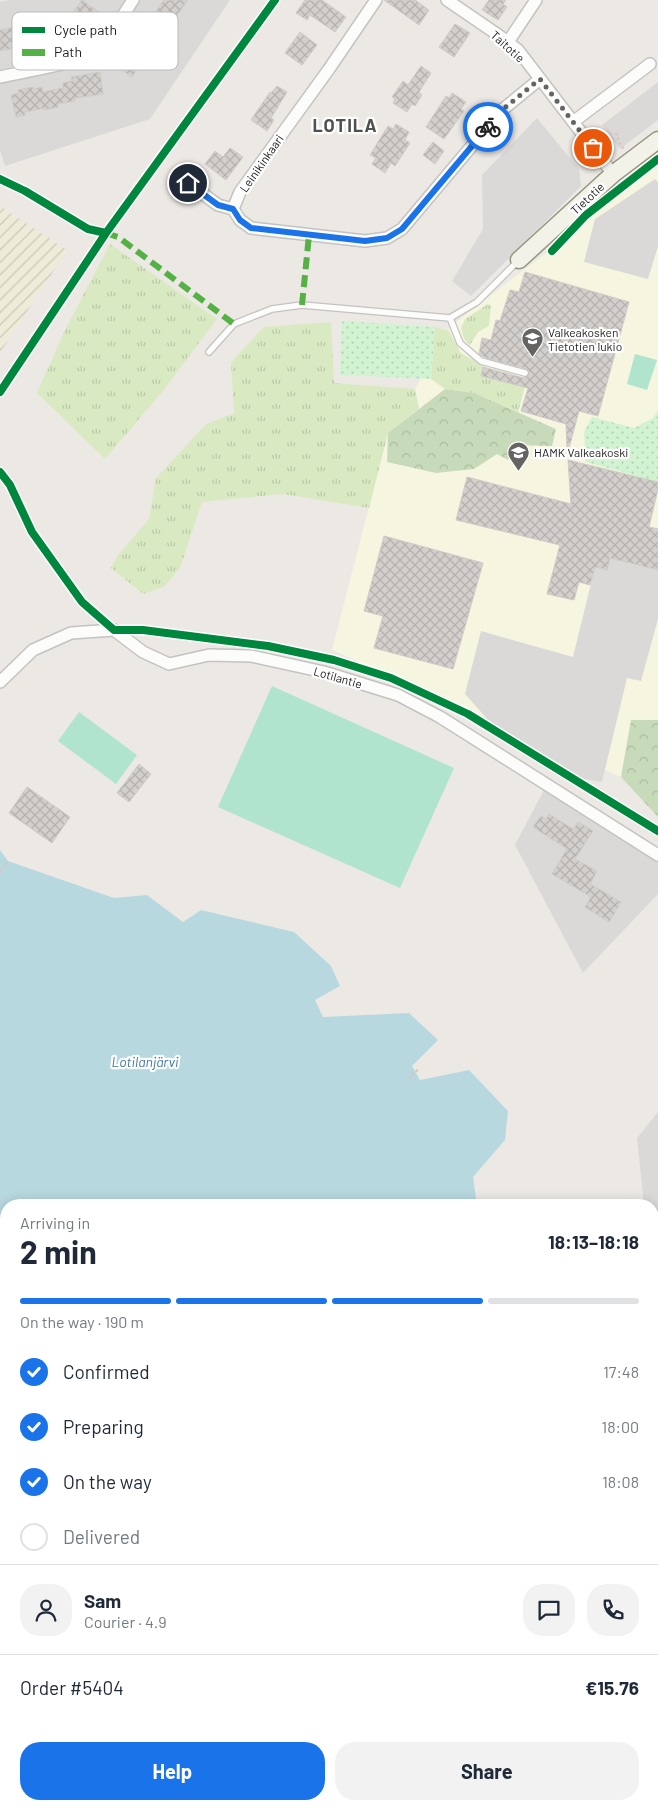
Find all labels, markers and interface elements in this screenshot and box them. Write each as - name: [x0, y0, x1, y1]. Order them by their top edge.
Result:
- legend: [12, 12, 178, 70]
- text: Cycle path: [54, 21, 117, 38]
- street label: Taitotie: [488, 27, 528, 65]
- text: Path: [54, 43, 82, 60]
- courier: [463, 102, 513, 152]
- icon: bike: [474, 113, 502, 141]
- district label: LOTILA: [312, 114, 378, 136]
- pin: [572, 127, 614, 169]
- street label: Leinikinkaari: [236, 132, 286, 194]
- icon: bag: [579, 134, 607, 162]
- pin: [167, 162, 209, 204]
- icon: home: [174, 169, 202, 197]
- street label: Tietotie: [567, 179, 607, 217]
- place label: Valkeakosken Tietotien lukio: [548, 325, 622, 353]
- school or university icon: Valkeakosken Tietotien lukio: [520, 327, 544, 358]
- school or university icon: HAMK Valkeakoski: [506, 440, 530, 471]
- place label: HAMK Valkeakoski: [534, 445, 628, 459]
- street label: Lotilantie: [312, 663, 364, 691]
- water label: Lotilanjärvi: [112, 1053, 179, 1070]
- text: Arriving in: [20, 1213, 90, 1232]
- text: 18:13–18:18: [548, 1230, 639, 1253]
- text: 2 min: [20, 1232, 97, 1270]
- text: On the way · 190 m: [20, 1312, 144, 1331]
- icon: check: [20, 1358, 48, 1386]
- text: Confirmed: [63, 1360, 150, 1383]
- text: 17:48: [603, 1362, 639, 1381]
- icon: check: [20, 1413, 48, 1441]
- text: Preparing: [63, 1415, 144, 1438]
- text: 18:00: [602, 1417, 639, 1436]
- icon: check: [20, 1468, 48, 1496]
- text: On the way: [63, 1470, 152, 1493]
- text: 18:08: [602, 1472, 639, 1491]
- text: Delivered: [63, 1525, 140, 1548]
- button: person: [20, 1584, 72, 1636]
- button: chat: [523, 1584, 575, 1636]
- button: phone: [587, 1584, 639, 1636]
- text: Sam: [84, 1589, 121, 1612]
- text: Courier · 4.9: [84, 1612, 167, 1631]
- text: Order #5404: [20, 1676, 124, 1699]
- text: €15.76: [585, 1676, 639, 1699]
- button: Help: [20, 1742, 325, 1800]
- button: Share: [335, 1742, 639, 1800]

